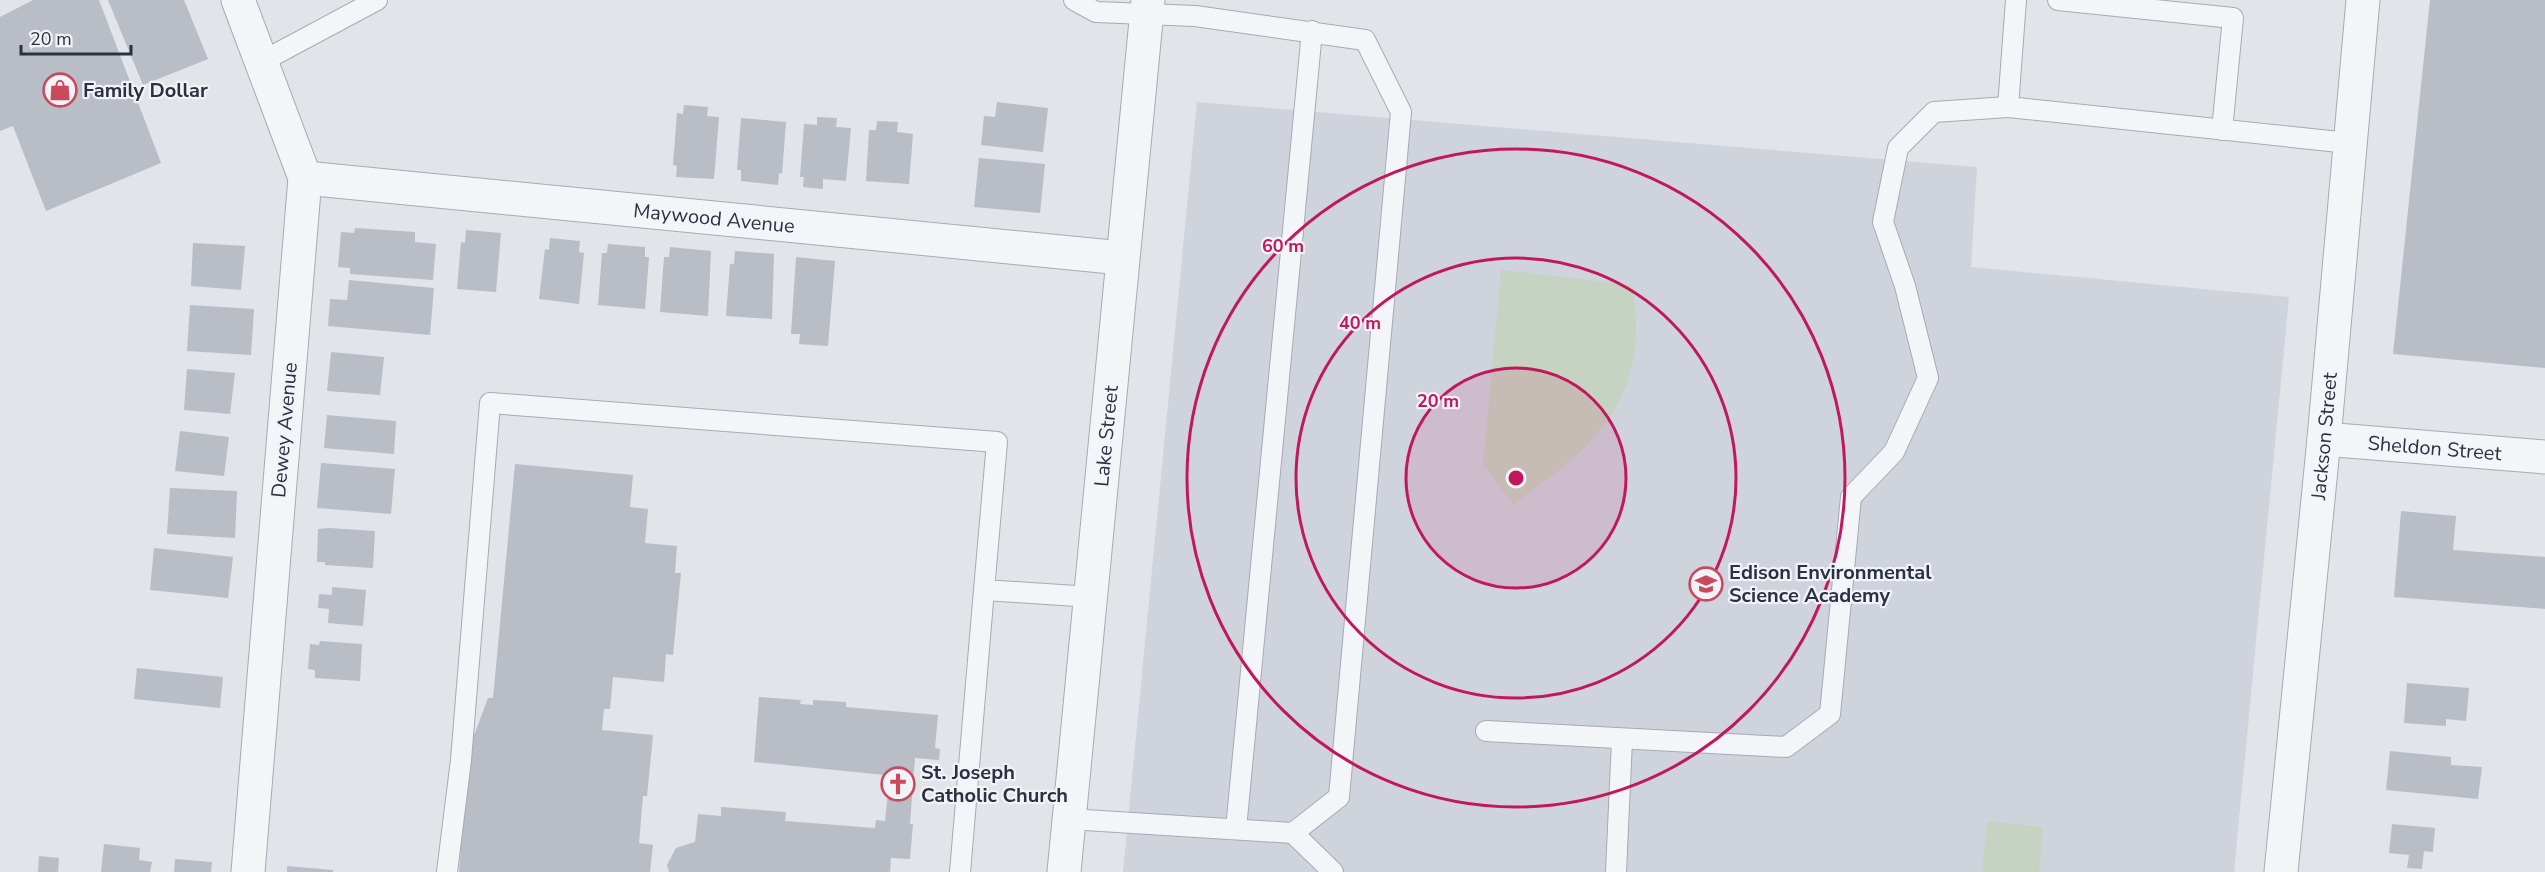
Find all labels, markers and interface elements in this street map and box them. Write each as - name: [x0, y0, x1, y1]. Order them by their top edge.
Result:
- scale bar: [21, 18, 130, 56]
- text: 20 m: [30, 27, 72, 51]
- shop icon: Family Dollar: [42, 72, 78, 108]
- place label: Family Dollar: [83, 77, 208, 104]
- street label: Maywood Avenue: [632, 197, 796, 240]
- text: 60 m: [1262, 234, 1304, 258]
- text: 40 m: [1339, 311, 1381, 335]
- street label: Dewey Avenue: [265, 361, 304, 499]
- street label: Jackson Street: [2305, 370, 2344, 502]
- street label: Lake Street: [1088, 383, 1125, 488]
- text: 20 m: [1417, 389, 1459, 413]
- street label: Sheldon Street: [2367, 430, 2503, 467]
- centre of rings: [1506, 468, 1526, 488]
- place label: Edison Environmental Science Academy: [1729, 559, 1932, 609]
- school or university icon: Edison Environmental Science Academy: [1688, 566, 1724, 602]
- place label: St. Joseph Catholic Church: [921, 759, 1068, 809]
- church icon: St. Joseph Catholic Church: [880, 766, 916, 802]

